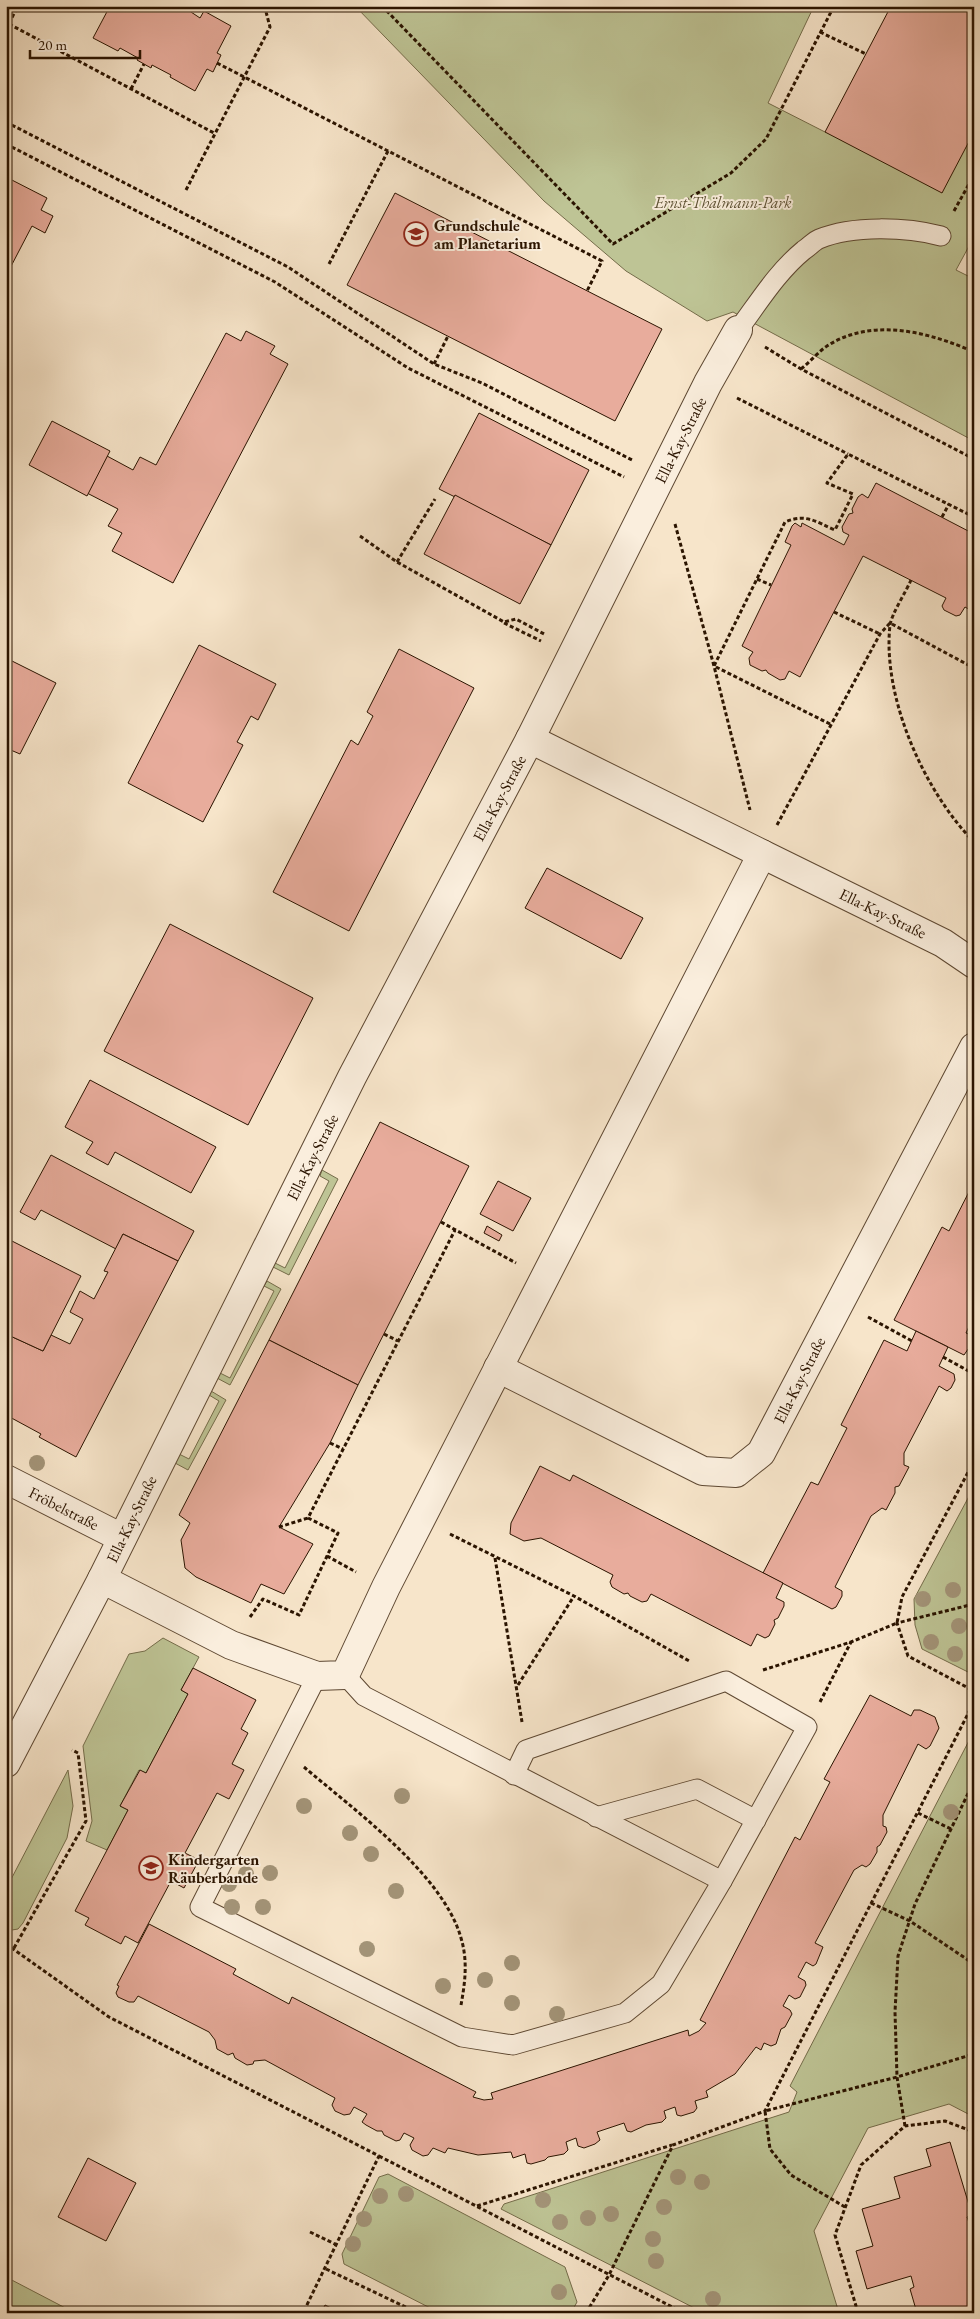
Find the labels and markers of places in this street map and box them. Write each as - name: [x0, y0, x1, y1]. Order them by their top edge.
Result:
- place label: Grundschule am Planetarium: [434, 215, 541, 254]
- school or university icon: Grundschule am Planetarium: [403, 221, 429, 247]
- place label: Kindergarten Räuberbande: [168, 1849, 259, 1888]
- school or university icon: Kindergarten Räuberbande: [138, 1855, 164, 1881]

